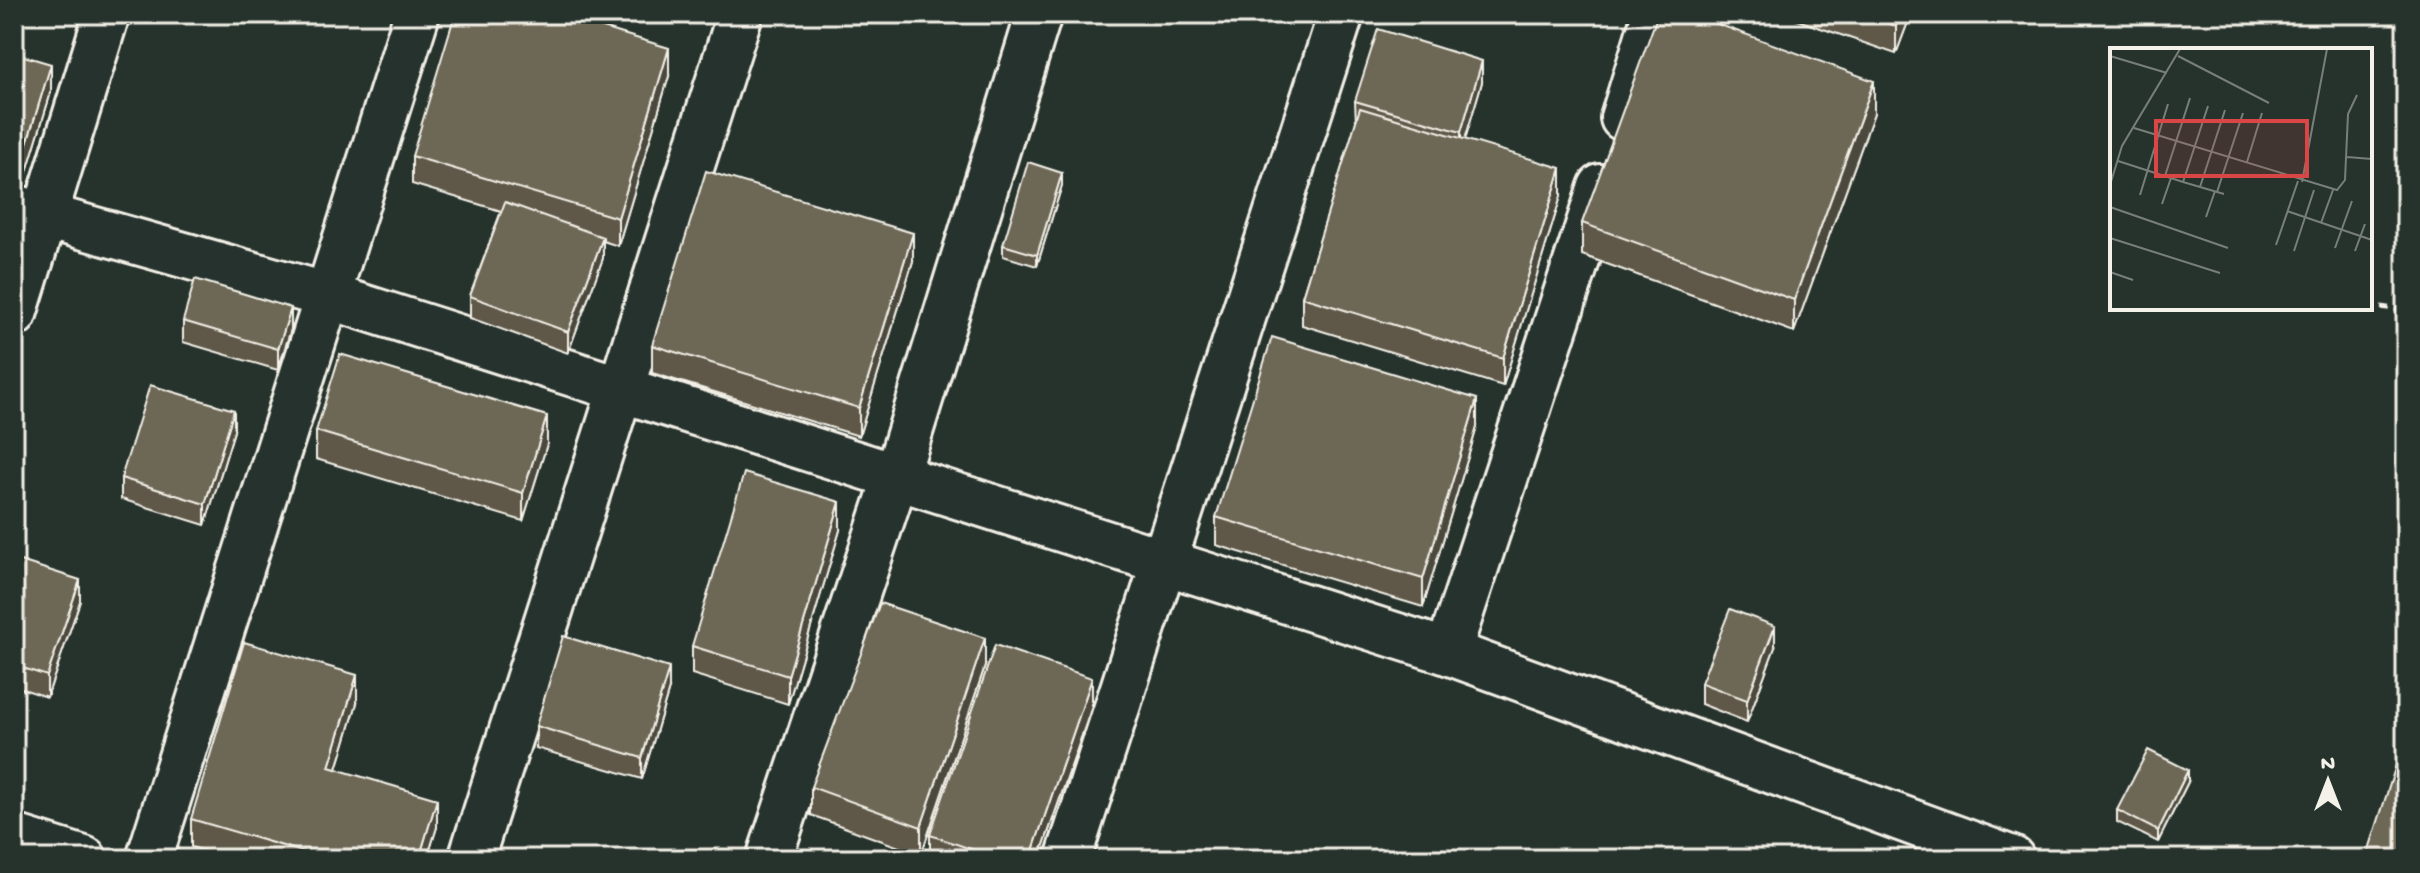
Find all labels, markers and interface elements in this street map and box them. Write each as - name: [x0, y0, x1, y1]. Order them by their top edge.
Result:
- inset map: [2110, 48, 2372, 310]
- north arrow: [2288, 741, 2368, 821]
- text: N: [2321, 752, 2335, 778]

